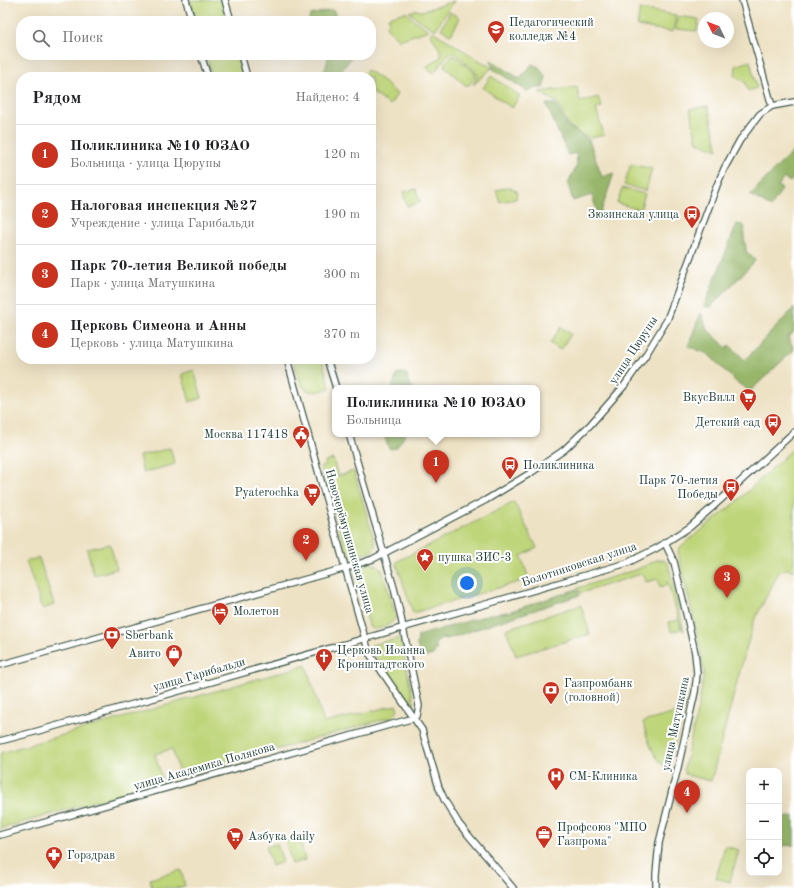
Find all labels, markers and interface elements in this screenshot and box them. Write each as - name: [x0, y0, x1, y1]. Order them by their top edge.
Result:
- north arrow: [698, 12, 734, 48]
- search box: [16, 16, 376, 60]
- place label: Педагогический колледж №4: [509, 17, 594, 43]
- school or university icon: Педагогический колледж №4: [486, 19, 506, 44]
- icon: search: [30, 27, 52, 49]
- text: Поиск: [62, 31, 103, 46]
- text: Рядом: [32, 90, 81, 107]
- text: Найдено: 4: [296, 91, 360, 104]
- text: Поликлиника №10 ЮЗАО: [70, 139, 250, 154]
- text: 1: [41, 148, 49, 161]
- text: 120 m: [323, 148, 360, 161]
- text: Больница · улица Цюрупы: [70, 157, 221, 170]
- text: Налоговая инспекция №27: [70, 199, 257, 214]
- bus stop icon: Зюзинская улица: [682, 204, 702, 229]
- text: 2: [41, 208, 49, 221]
- text: 190 m: [323, 208, 360, 221]
- place label: Зюзинская улица: [588, 209, 679, 221]
- text: Учреждение · улица Гарибальди: [70, 217, 254, 230]
- text: Парк 70-летия Великой победы: [70, 259, 287, 274]
- text: 3: [41, 268, 49, 281]
- text: 300 m: [323, 268, 360, 281]
- text: Парк · улица Матушкина: [70, 277, 215, 290]
- street label: улица Цюрупы: [607, 314, 660, 387]
- text: Церковь Симеона и Анны: [70, 319, 246, 334]
- text: 4: [41, 328, 49, 341]
- text: 370 m: [323, 328, 360, 341]
- text: Церковь · улица Матушкина: [70, 337, 234, 350]
- popup: [332, 385, 540, 437]
- supermarket icon: ВкусВилл: [738, 387, 758, 412]
- place label: ВкусВилл: [683, 392, 735, 404]
- text: Поликлиника №10 ЮЗАО: [346, 396, 526, 411]
- bus stop icon: Детский сад: [763, 412, 783, 437]
- text: Больница: [346, 414, 401, 427]
- place label: Детский сад: [695, 417, 760, 429]
- public building icon: Москва 117418: [291, 424, 311, 449]
- place label: Москва 117418: [204, 429, 288, 441]
- pin: 1: [423, 450, 449, 483]
- bus stop icon: Поликлиника: [500, 455, 520, 480]
- place label: Поликлиника: [523, 460, 594, 472]
- street label: Новочерёмушкинская улица: [323, 468, 375, 615]
- place label: Парк 70-летия Победы: [639, 475, 718, 501]
- bus stop icon: Парк 70-летия Победы: [721, 477, 741, 502]
- supermarket icon: Pyaterochka: [302, 482, 322, 507]
- place label: Pyaterochka: [234, 487, 299, 499]
- pin: 2: [293, 528, 319, 561]
- street label: Болотниковская улица: [520, 541, 638, 589]
- place icon: пушка ЗИС-3: [415, 547, 435, 572]
- place label: пушка ЗИС-3: [438, 552, 512, 564]
- pin: 3: [714, 565, 740, 598]
- your location: [457, 573, 477, 593]
- hotel icon: Молетон: [210, 601, 230, 626]
- place label: Молетон: [233, 606, 279, 618]
- bank icon: Sberbank: [102, 625, 122, 650]
- place label: Sberbank: [125, 630, 174, 642]
- shop icon: Авито: [164, 643, 184, 668]
- place label: Церковь Иоанна Кронштадтского: [337, 645, 425, 671]
- church icon: Церковь Иоанна Кронштадтского: [314, 647, 334, 672]
- place label: Авито: [128, 648, 161, 660]
- street label: улица Гарибальди: [152, 656, 247, 694]
- street label: улица Матушкина: [660, 676, 692, 773]
- place label: Газпромбанк (головной): [564, 678, 632, 704]
- bank icon: Газпромбанк (головной): [541, 680, 561, 705]
- street label: улица Академика Полякова: [132, 741, 276, 793]
- hospital icon: СМ-Клиника: [546, 766, 566, 791]
- map controls: [746, 768, 782, 876]
- button: +: [746, 768, 782, 804]
- place label: СМ-Клиника: [569, 771, 638, 783]
- pin: 4: [674, 780, 700, 813]
- button: −: [746, 804, 782, 840]
- place label: Профсоюз "МПО Газпрома": [557, 822, 647, 848]
- office icon: Профсоюз "МПО Газпрома": [534, 824, 554, 849]
- supermarket icon: Азбука daily: [225, 826, 245, 851]
- place label: Азбука daily: [248, 831, 316, 843]
- button: locate: [746, 840, 782, 876]
- pharmacy icon: Горздрав: [44, 845, 64, 870]
- place label: Горздрав: [67, 850, 115, 862]

